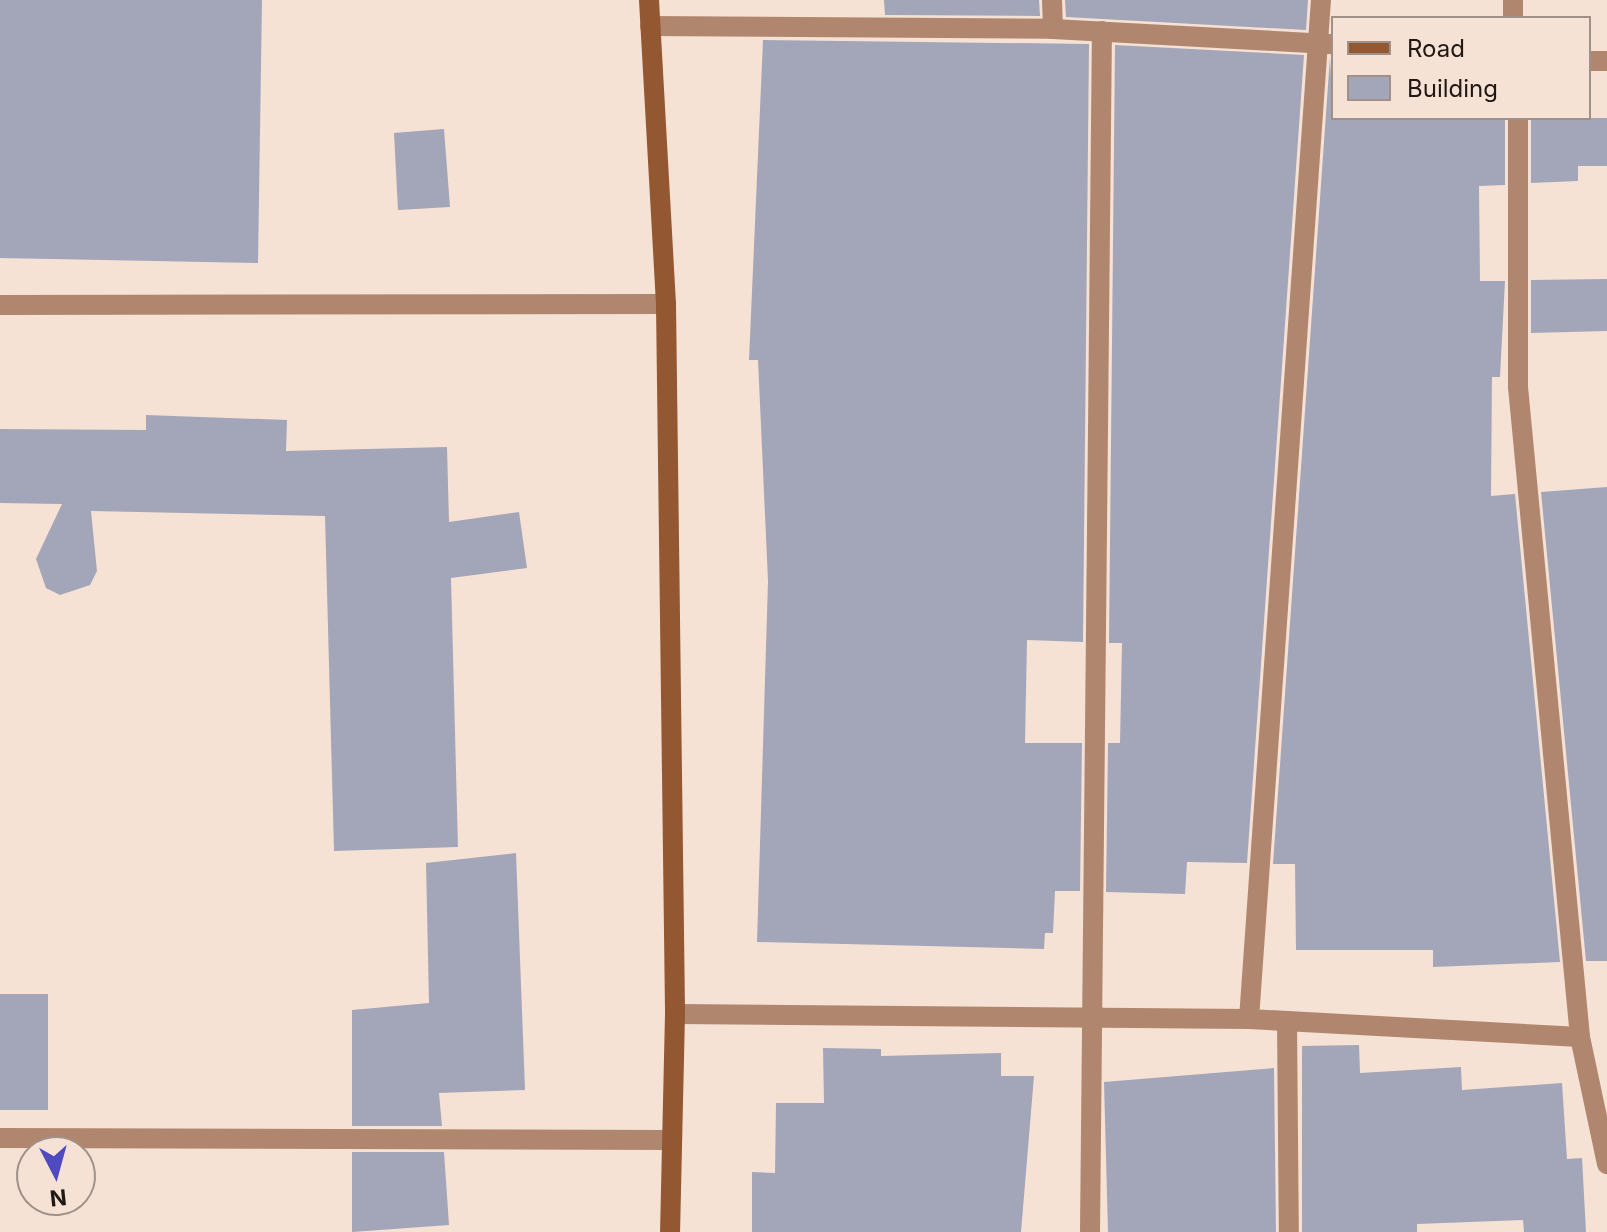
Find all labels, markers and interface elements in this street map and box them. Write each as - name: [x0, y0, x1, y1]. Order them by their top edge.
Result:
- legend: [1331, 16, 1591, 120]
- text: Road: [1407, 34, 1465, 63]
- text: Building: [1407, 74, 1498, 103]
- north arrow: [16, 1136, 96, 1216]
- text: N: [49, 1184, 68, 1212]

